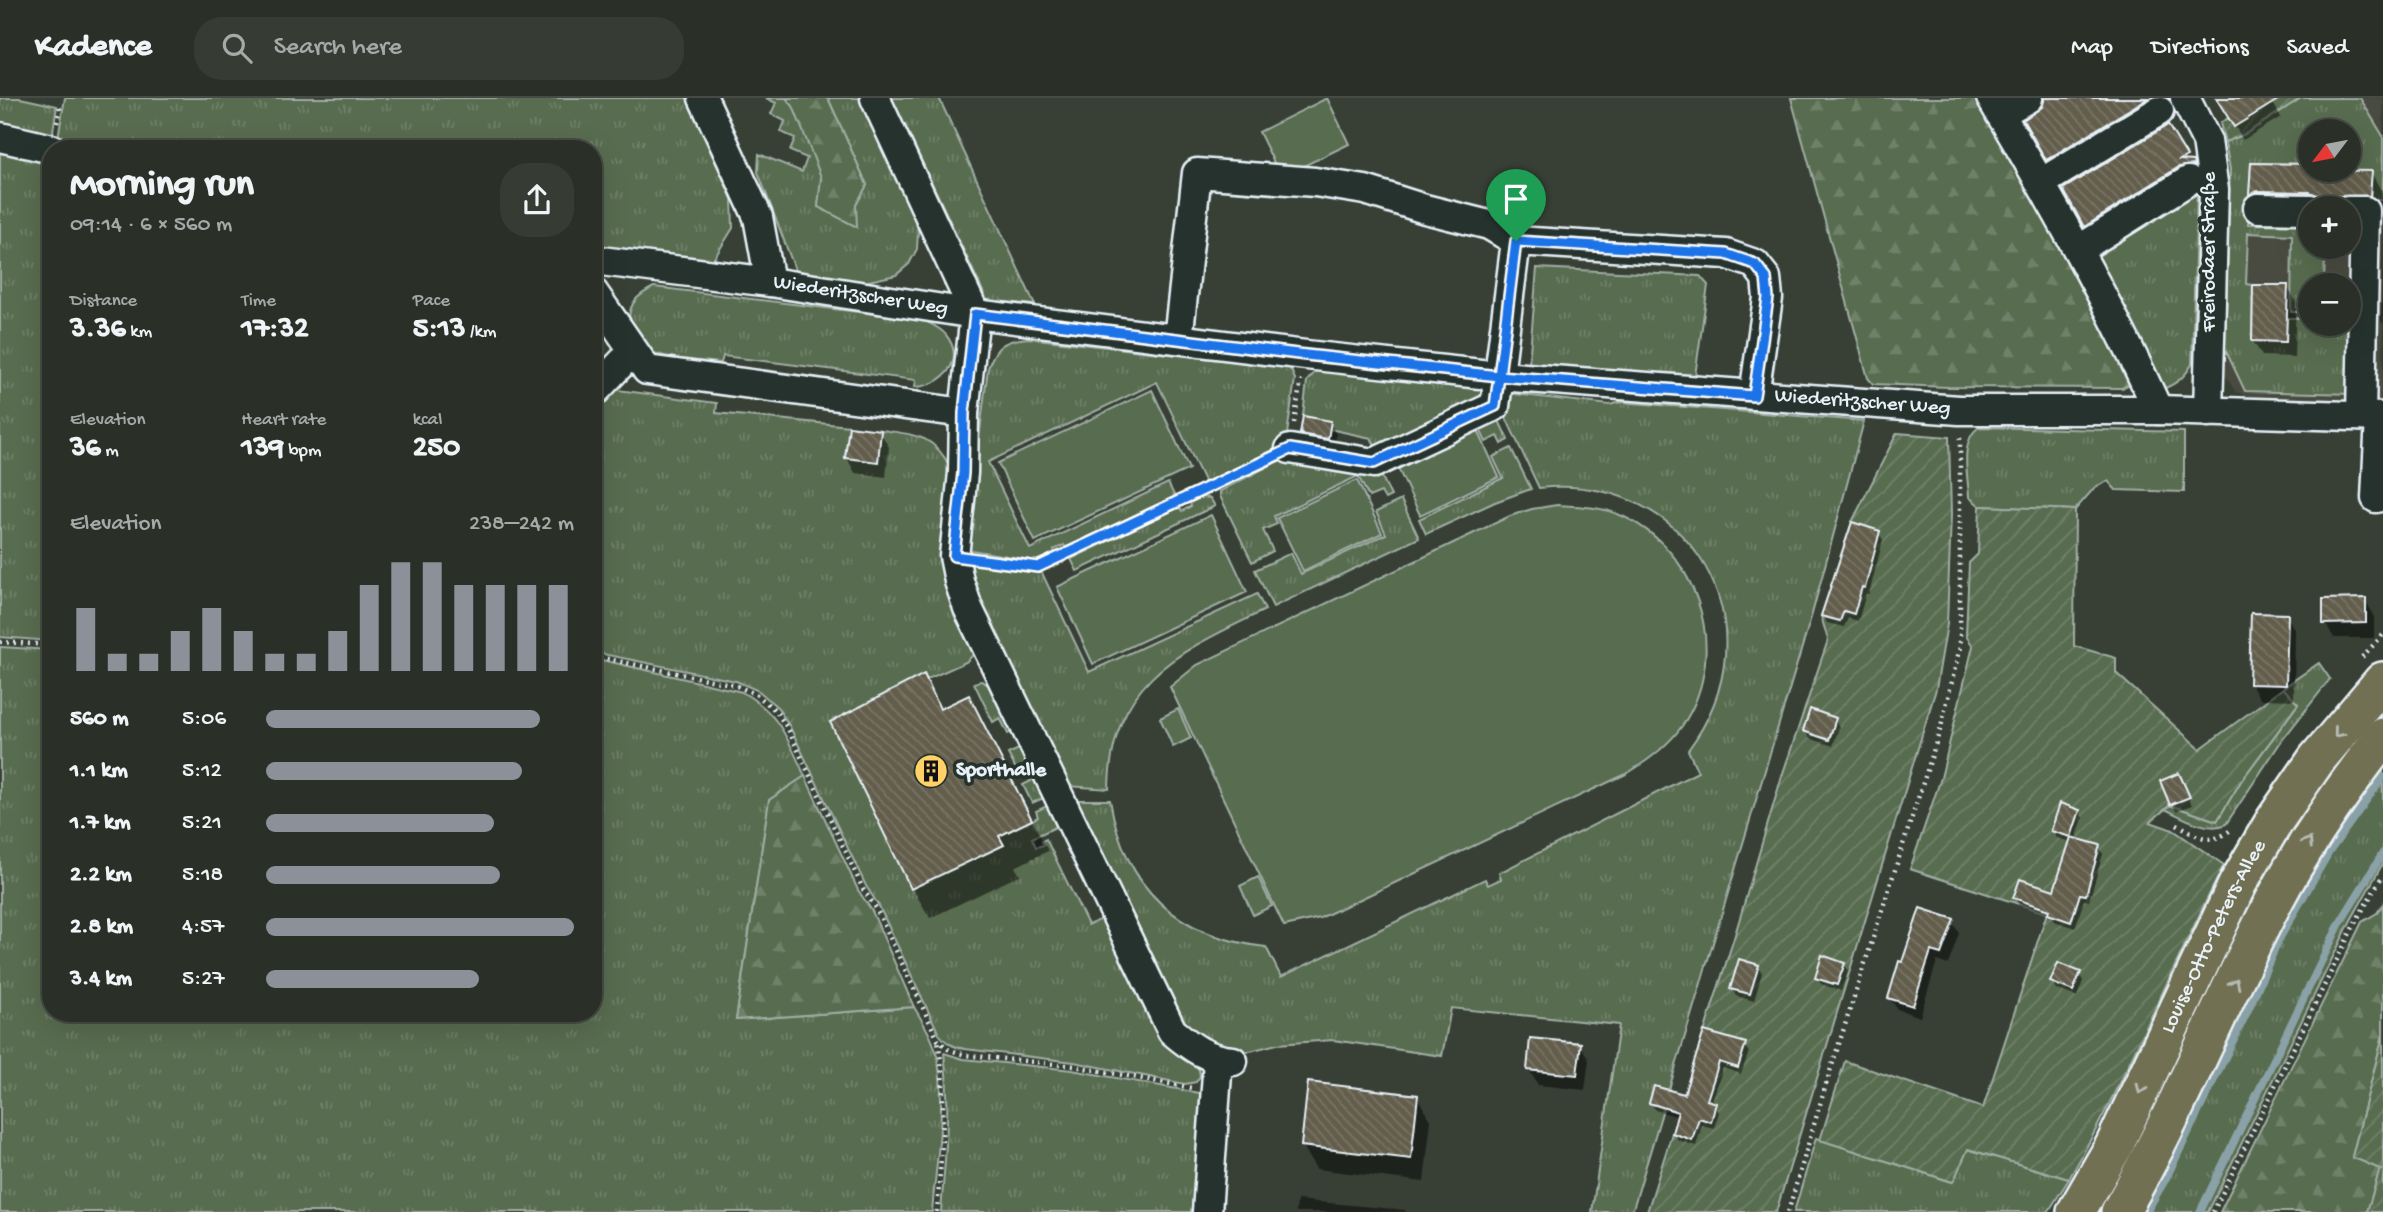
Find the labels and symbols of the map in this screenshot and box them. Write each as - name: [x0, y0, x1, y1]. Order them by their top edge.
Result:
- north arrow: [2298, 119, 2361, 182]
- pin: [1486, 169, 1546, 241]
- street label: Freirodaer Straße: [2198, 171, 2223, 333]
- street label: Wiederitzscher Weg: [771, 270, 950, 322]
- street label: Wiederitzscher Weg: [1774, 384, 1951, 422]
- one-way arrow: [2334, 725, 2347, 737]
- building icon: Sporthalle: [912, 752, 950, 790]
- place label: Sporthalle: [956, 759, 1047, 784]
- street label: Louise-Otto-Peters-Allee: [2156, 835, 2273, 1038]
- one-way arrow: [2299, 837, 2312, 850]
- one-way arrow: [2226, 978, 2240, 990]
- one-way arrow: [2135, 1082, 2149, 1094]

